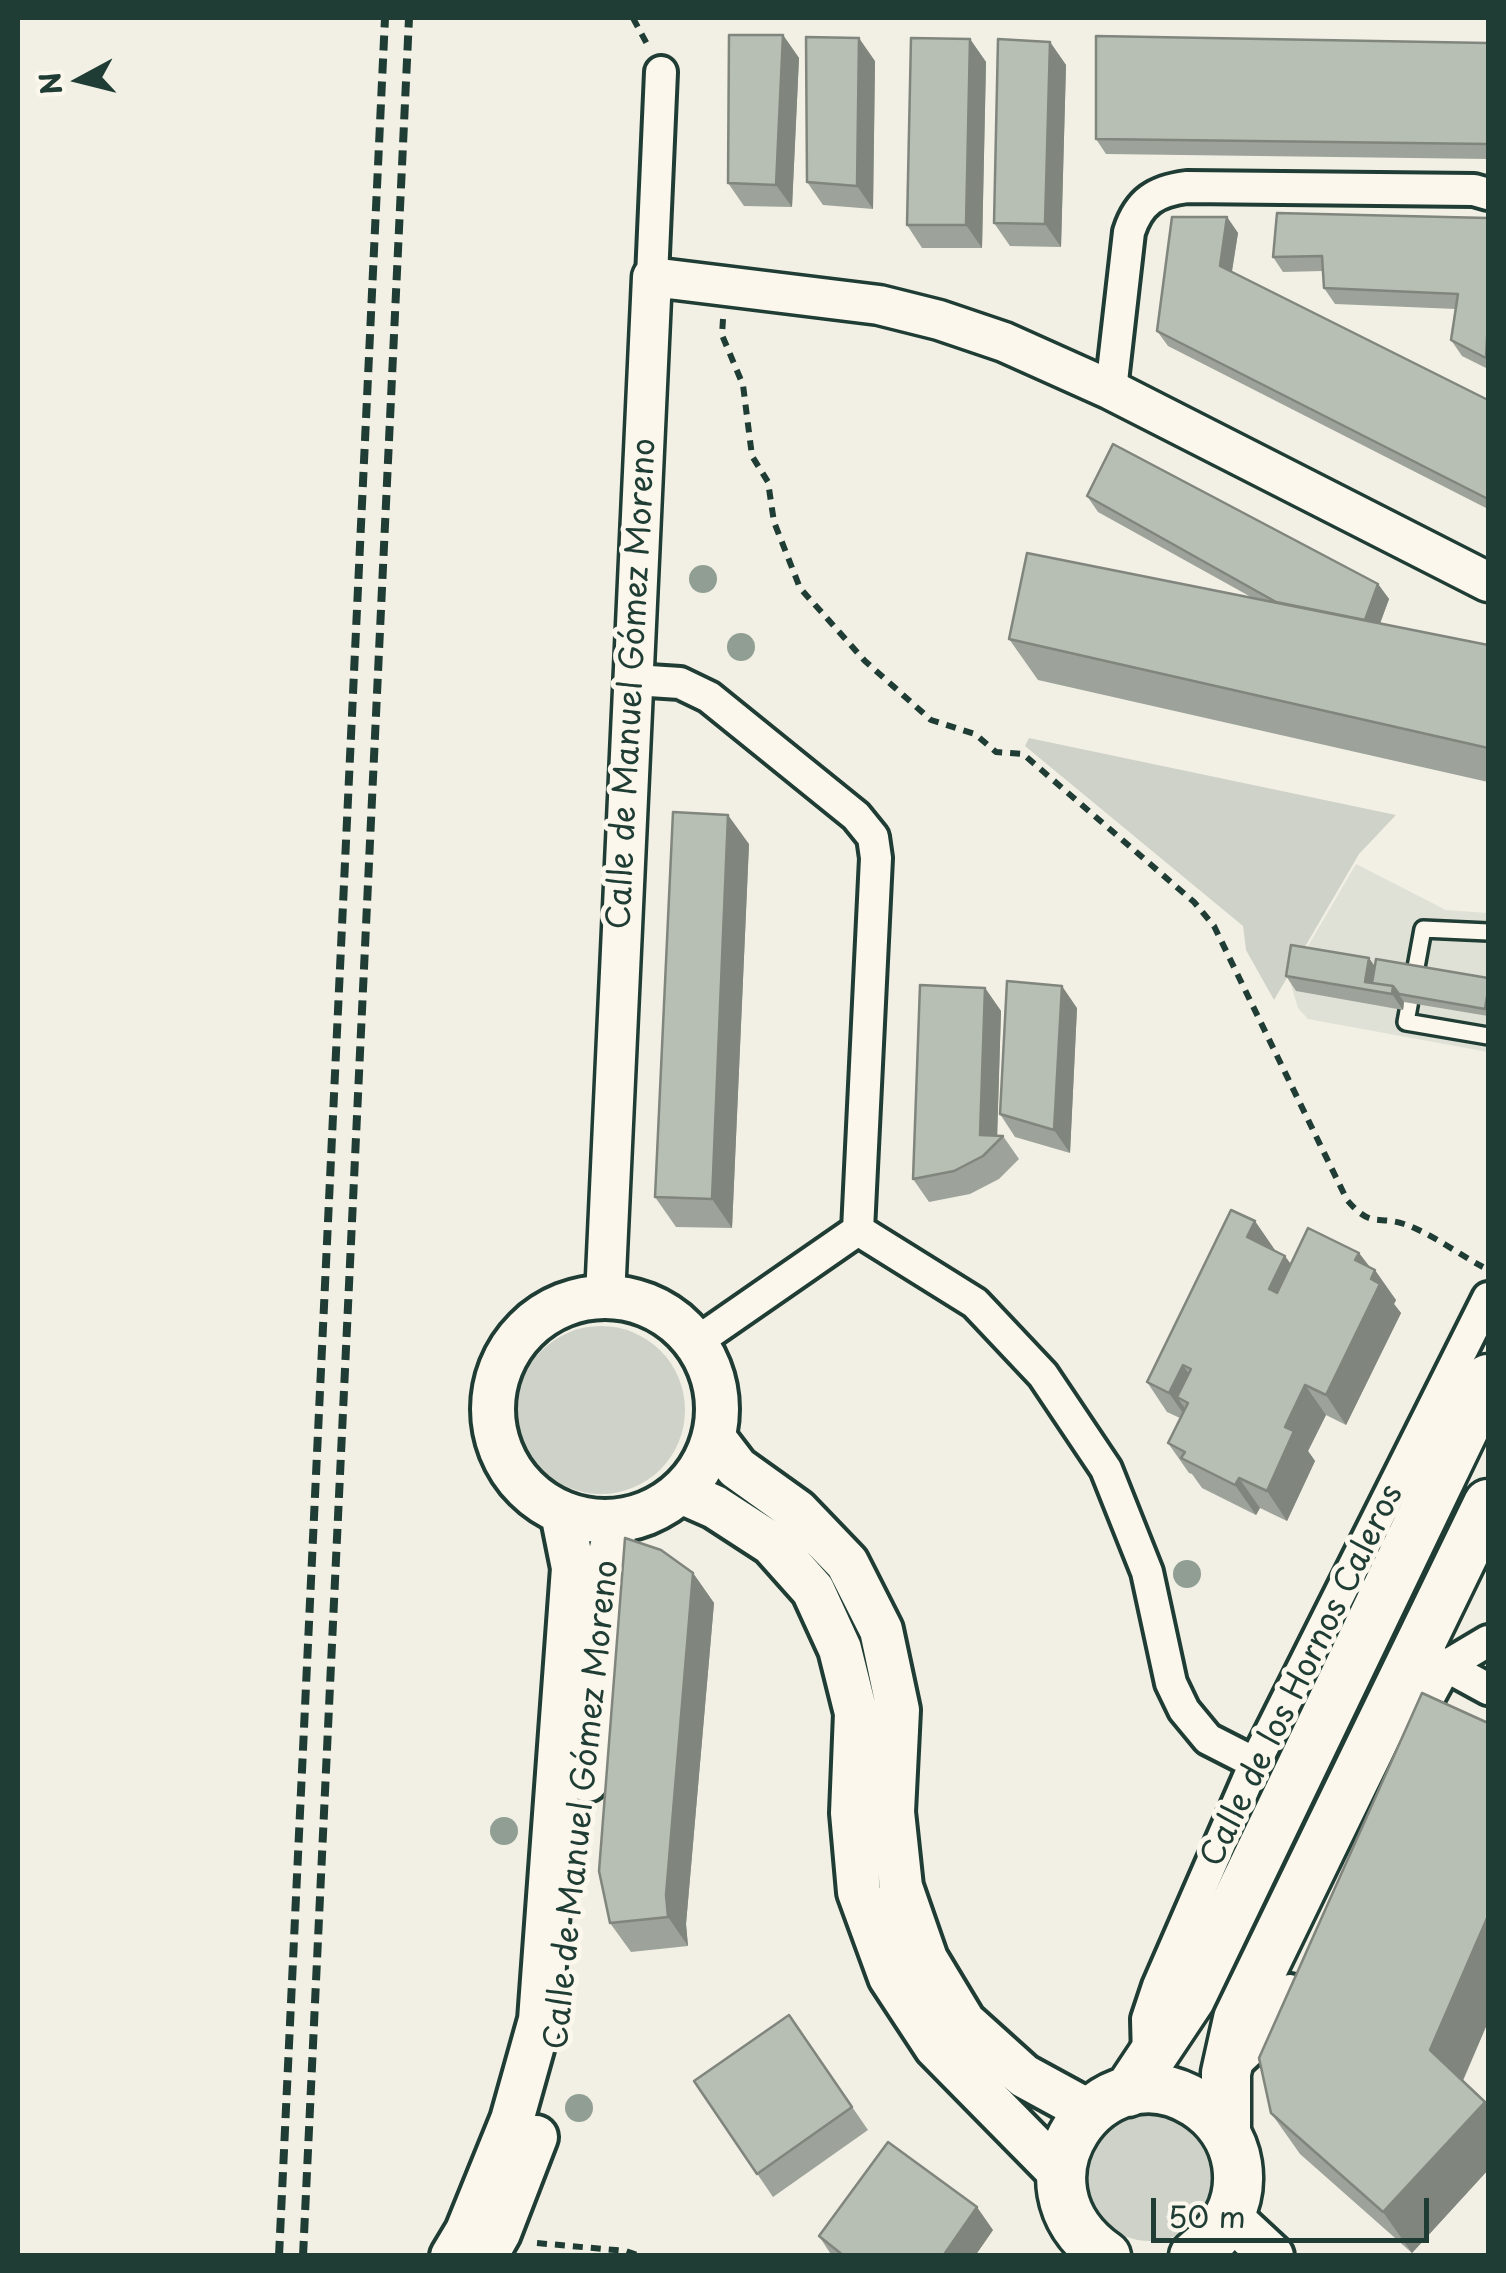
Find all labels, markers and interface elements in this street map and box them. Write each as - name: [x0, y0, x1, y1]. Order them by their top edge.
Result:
- north arrow: [30, 30, 130, 130]
- text: N: [27, 70, 72, 97]
- street label: Calle de Manuel Gómez Moreno: [601, 437, 665, 931]
- street label: Calle de los Hornos Caleros: [1194, 1479, 1412, 1873]
- street label: Calle de Manuel Gómez Moreno: [538, 1558, 628, 2052]
- scale bar: [1156, 2178, 1434, 2240]
- text: 50 m: [1168, 2193, 1246, 2238]

